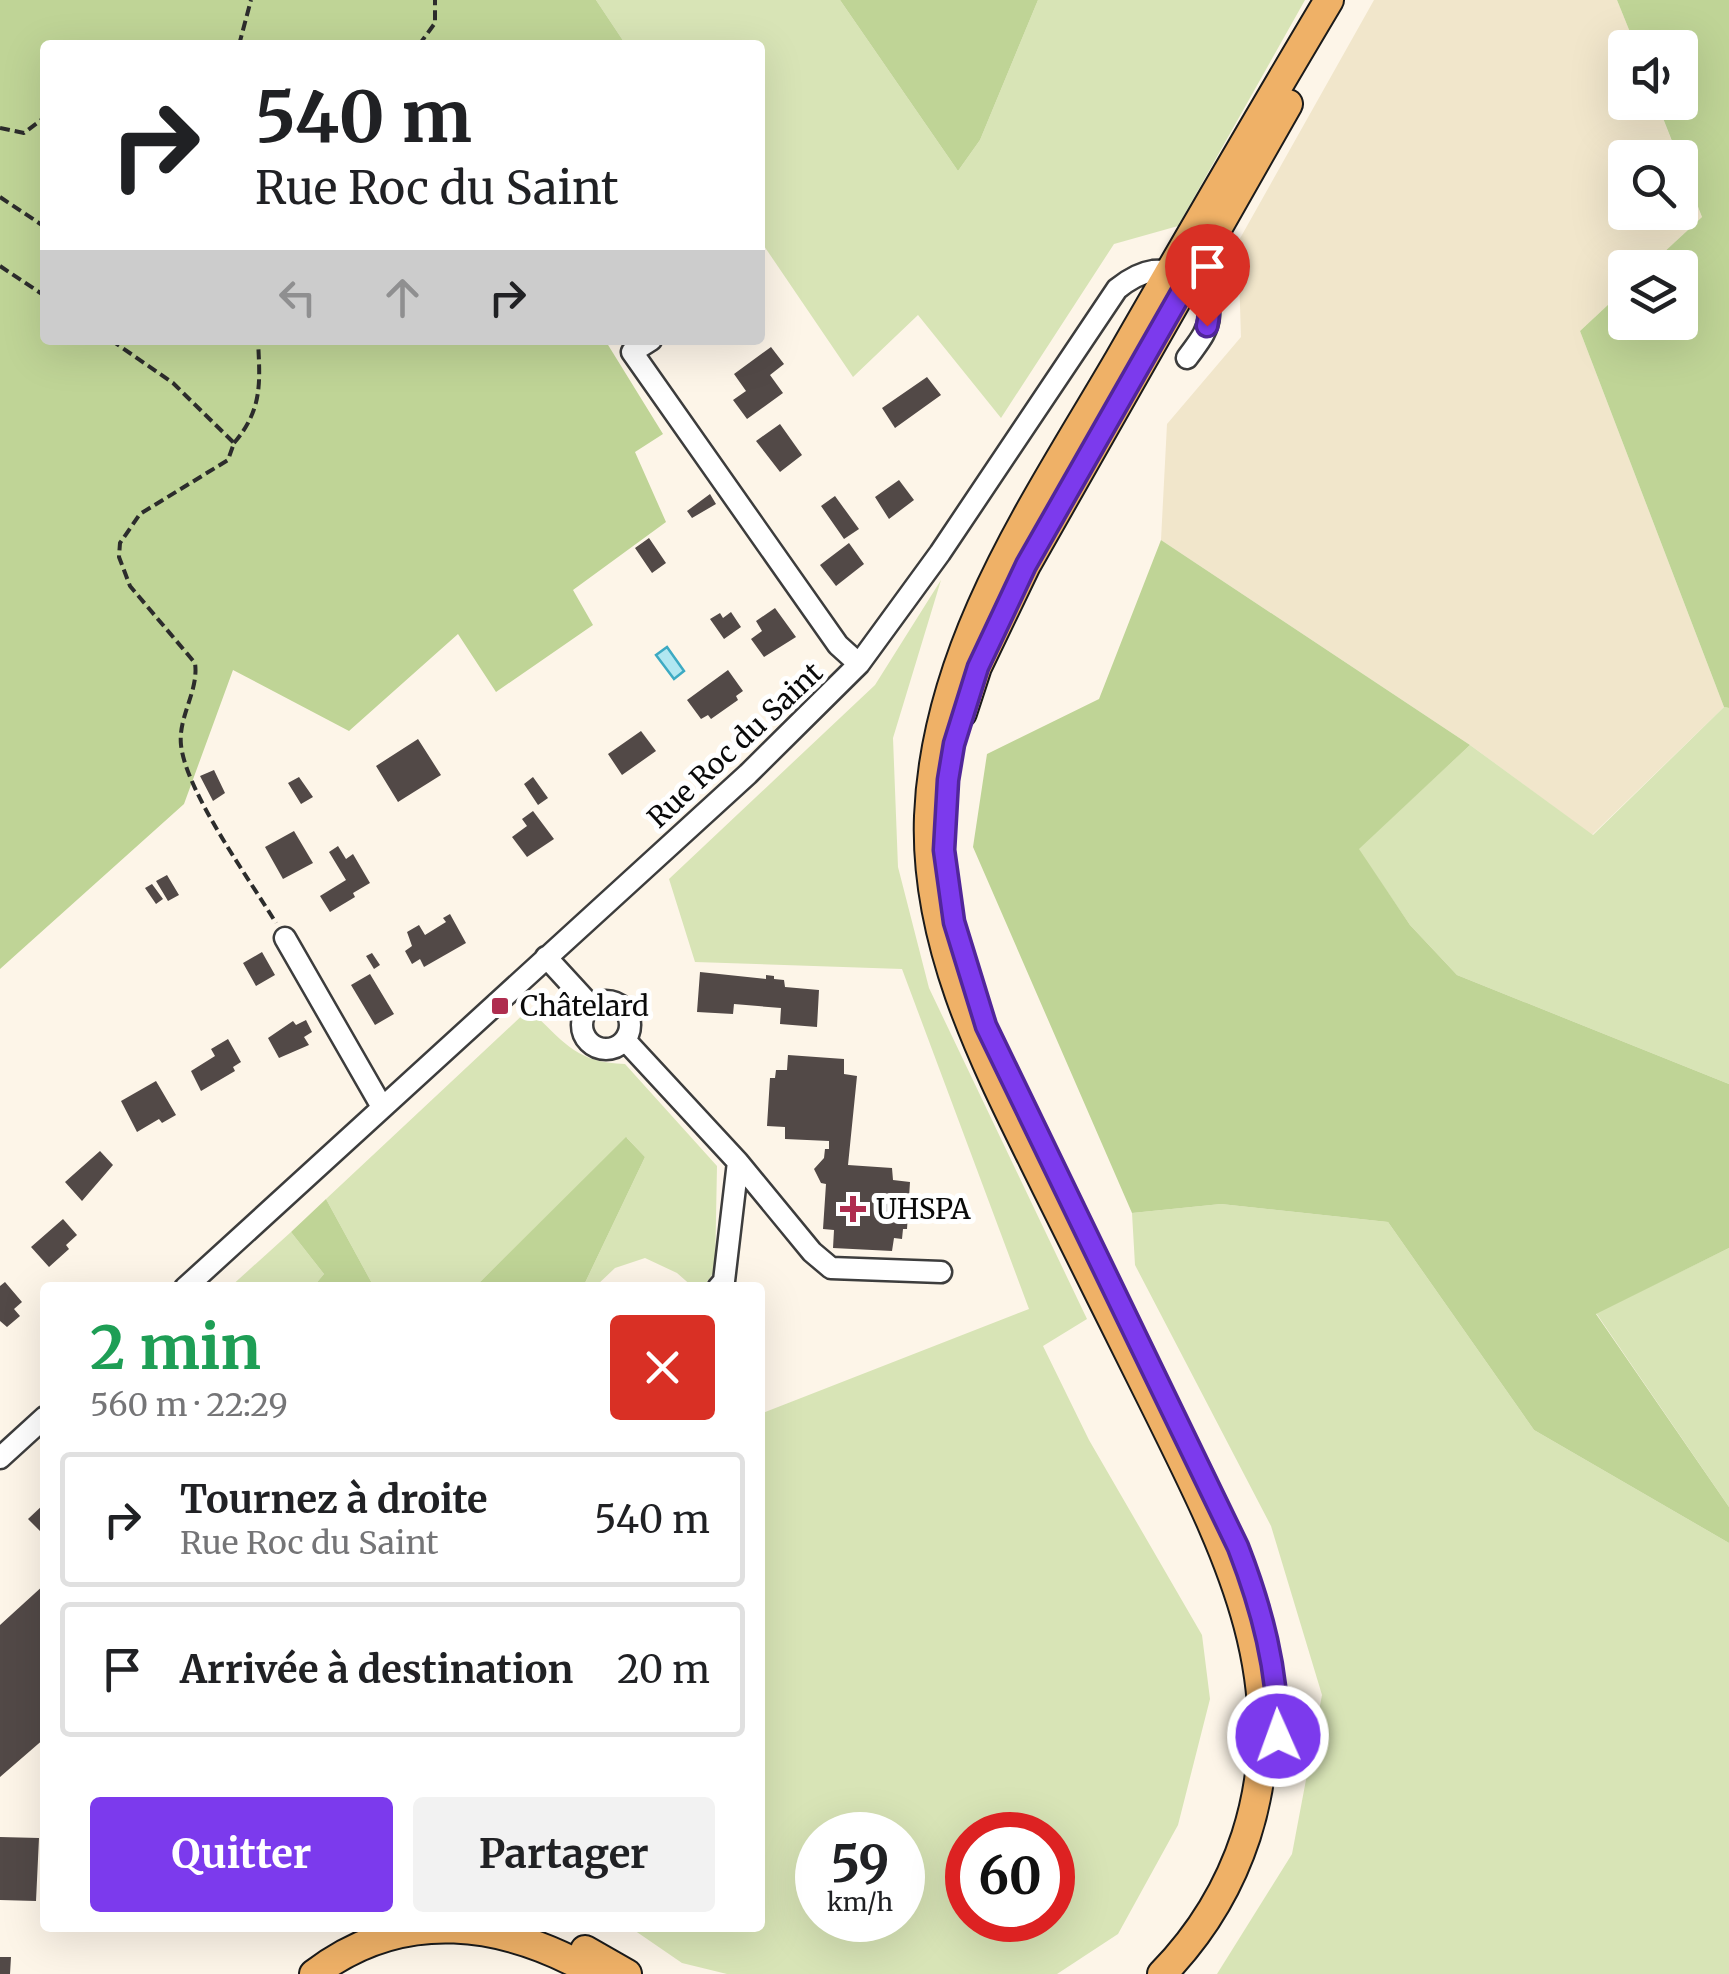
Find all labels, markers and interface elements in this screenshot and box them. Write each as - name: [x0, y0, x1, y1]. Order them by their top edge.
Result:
- map controls: [1608, 30, 1698, 340]
- button: sound: [1608, 30, 1698, 120]
- text: 540 m: [255, 73, 472, 161]
- icon: right: [90, 80, 220, 210]
- button: search: [1608, 140, 1698, 230]
- text: Rue Roc du Saint: [255, 160, 619, 216]
- pin: [1165, 224, 1250, 327]
- icon: arrive: [1180, 239, 1235, 294]
- button: layers: [1608, 250, 1698, 340]
- icon: left: [270, 270, 325, 325]
- icon: ahead: [375, 270, 430, 325]
- icon: right: [480, 270, 535, 325]
- street label: Rue Roc du Saint: [640, 655, 830, 835]
- place label: Châtelard: [520, 988, 649, 1024]
- marker: Châtelard: [489, 995, 511, 1017]
- place label: UHSPA: [876, 1191, 971, 1227]
- marker: UHSPA: [840, 1196, 866, 1222]
- text: 2 min: [90, 1310, 261, 1385]
- button: close: [610, 1315, 715, 1420]
- text: 560 m · 22:29: [90, 1385, 288, 1425]
- text: Tournez à droite: [180, 1476, 488, 1523]
- icon: right: [95, 1492, 150, 1547]
- text: 540 m: [594, 1496, 710, 1543]
- text: Rue Roc du Saint: [180, 1523, 439, 1563]
- icon: arrive: [95, 1642, 150, 1697]
- text: Arrivée à destination: [180, 1646, 573, 1693]
- text: 20 m: [617, 1646, 710, 1693]
- position arrow: [1226, 1684, 1330, 1788]
- button: Quitter: [90, 1797, 393, 1912]
- button: Partager: [413, 1797, 715, 1912]
- speed limit sign: 60: [945, 1812, 1075, 1942]
- text: 59: [831, 1833, 889, 1896]
- text: km/h: [827, 1886, 893, 1918]

